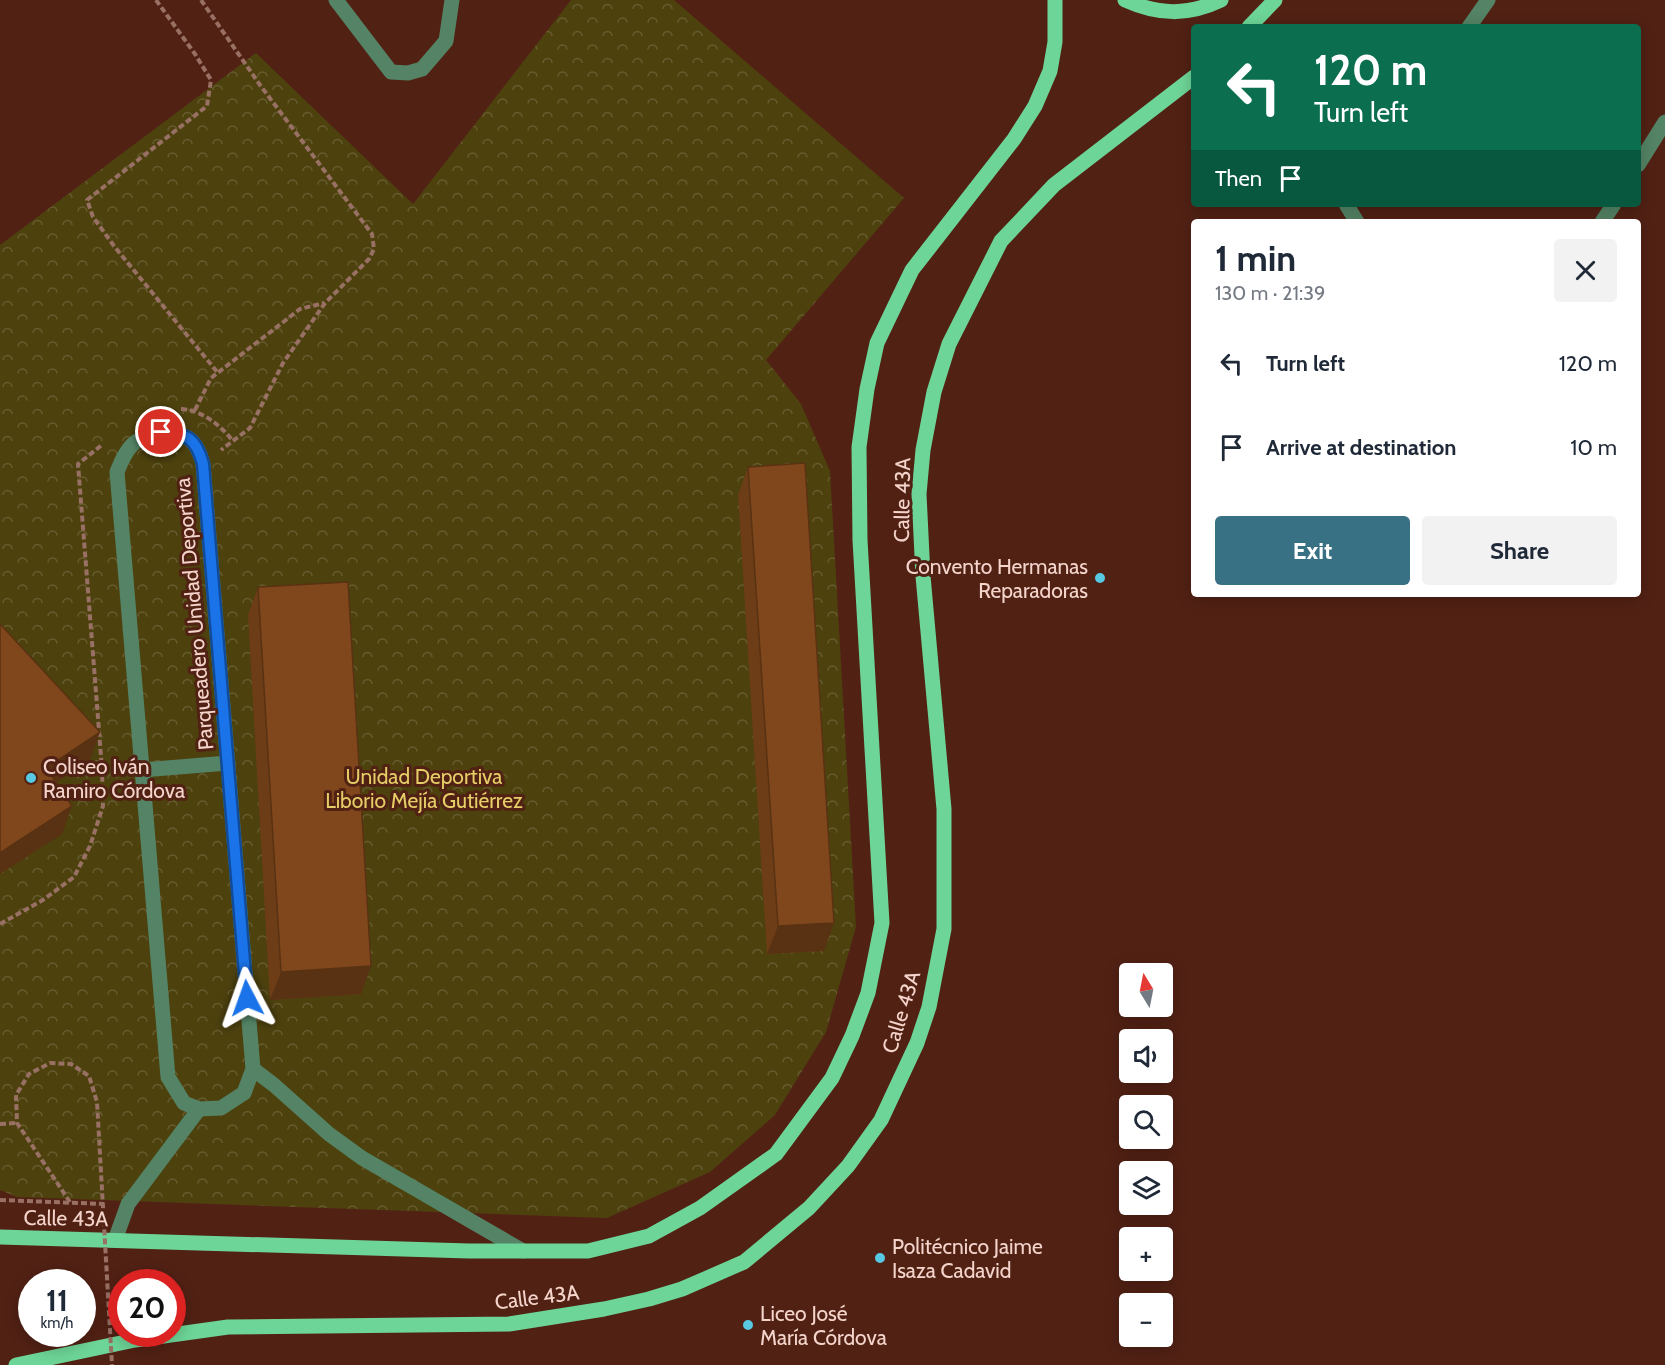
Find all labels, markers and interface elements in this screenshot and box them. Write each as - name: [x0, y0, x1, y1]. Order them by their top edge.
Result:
- text: 120 m: [1314, 44, 1427, 96]
- icon: left: [1215, 48, 1293, 126]
- text: Turn left: [1314, 96, 1408, 129]
- icon: arrive: [1274, 162, 1307, 195]
- text: Then: [1215, 165, 1262, 192]
- text: 1 min: [1215, 236, 1296, 280]
- button: close: [1554, 239, 1617, 302]
- text: 130 m · 21:39: [1215, 281, 1325, 305]
- icon: left: [1215, 347, 1248, 380]
- text: Turn left: [1266, 350, 1345, 377]
- text: 120 m: [1559, 350, 1617, 377]
- pin: [135, 406, 186, 457]
- icon: arrive: [144, 415, 177, 448]
- icon: arrive: [1215, 431, 1248, 464]
- text: Arrive at destination: [1266, 434, 1456, 461]
- text: 10 m: [1570, 434, 1617, 461]
- street label: Calle 43A: [889, 457, 915, 543]
- street label: Parqueadero Unidad Deportiva: [170, 477, 218, 751]
- button: Exit: [1215, 516, 1410, 585]
- button: Share: [1422, 516, 1617, 585]
- place label: Convento Hermanas Reparadoras: [906, 554, 1088, 603]
- marker: Convento Hermanas Reparadoras: [1093, 571, 1107, 585]
- place label: Coliseo Iván Ramiro Córdova: [43, 754, 185, 803]
- park label: Unidad Deportiva Liborio Mejía Gutiérrez: [325, 764, 523, 814]
- marker: Coliseo Iván Ramiro Córdova: [24, 771, 38, 785]
- north arrow: [1119, 963, 1173, 1017]
- map controls: [1119, 963, 1173, 1347]
- position arrow: [215, 966, 279, 1030]
- street label: Calle 43A: [877, 968, 925, 1056]
- button: sound: [1119, 1029, 1173, 1083]
- button: search: [1119, 1095, 1173, 1149]
- button: layers: [1119, 1161, 1173, 1215]
- street label: Calle 43A: [23, 1205, 109, 1231]
- button: +: [1119, 1227, 1173, 1281]
- place label: Politécnico Jaime Isaza Cadavid: [892, 1234, 1043, 1283]
- marker: Politécnico Jaime Isaza Cadavid: [873, 1251, 887, 1265]
- speed limit sign: 20: [108, 1269, 186, 1347]
- street label: Calle 43A: [493, 1279, 581, 1315]
- text: 11: [46, 1282, 68, 1319]
- button: −: [1119, 1293, 1173, 1347]
- place label: Liceo José María Córdova: [760, 1301, 887, 1350]
- text: km/h: [41, 1314, 73, 1332]
- marker: Liceo José María Córdova: [741, 1318, 755, 1332]

